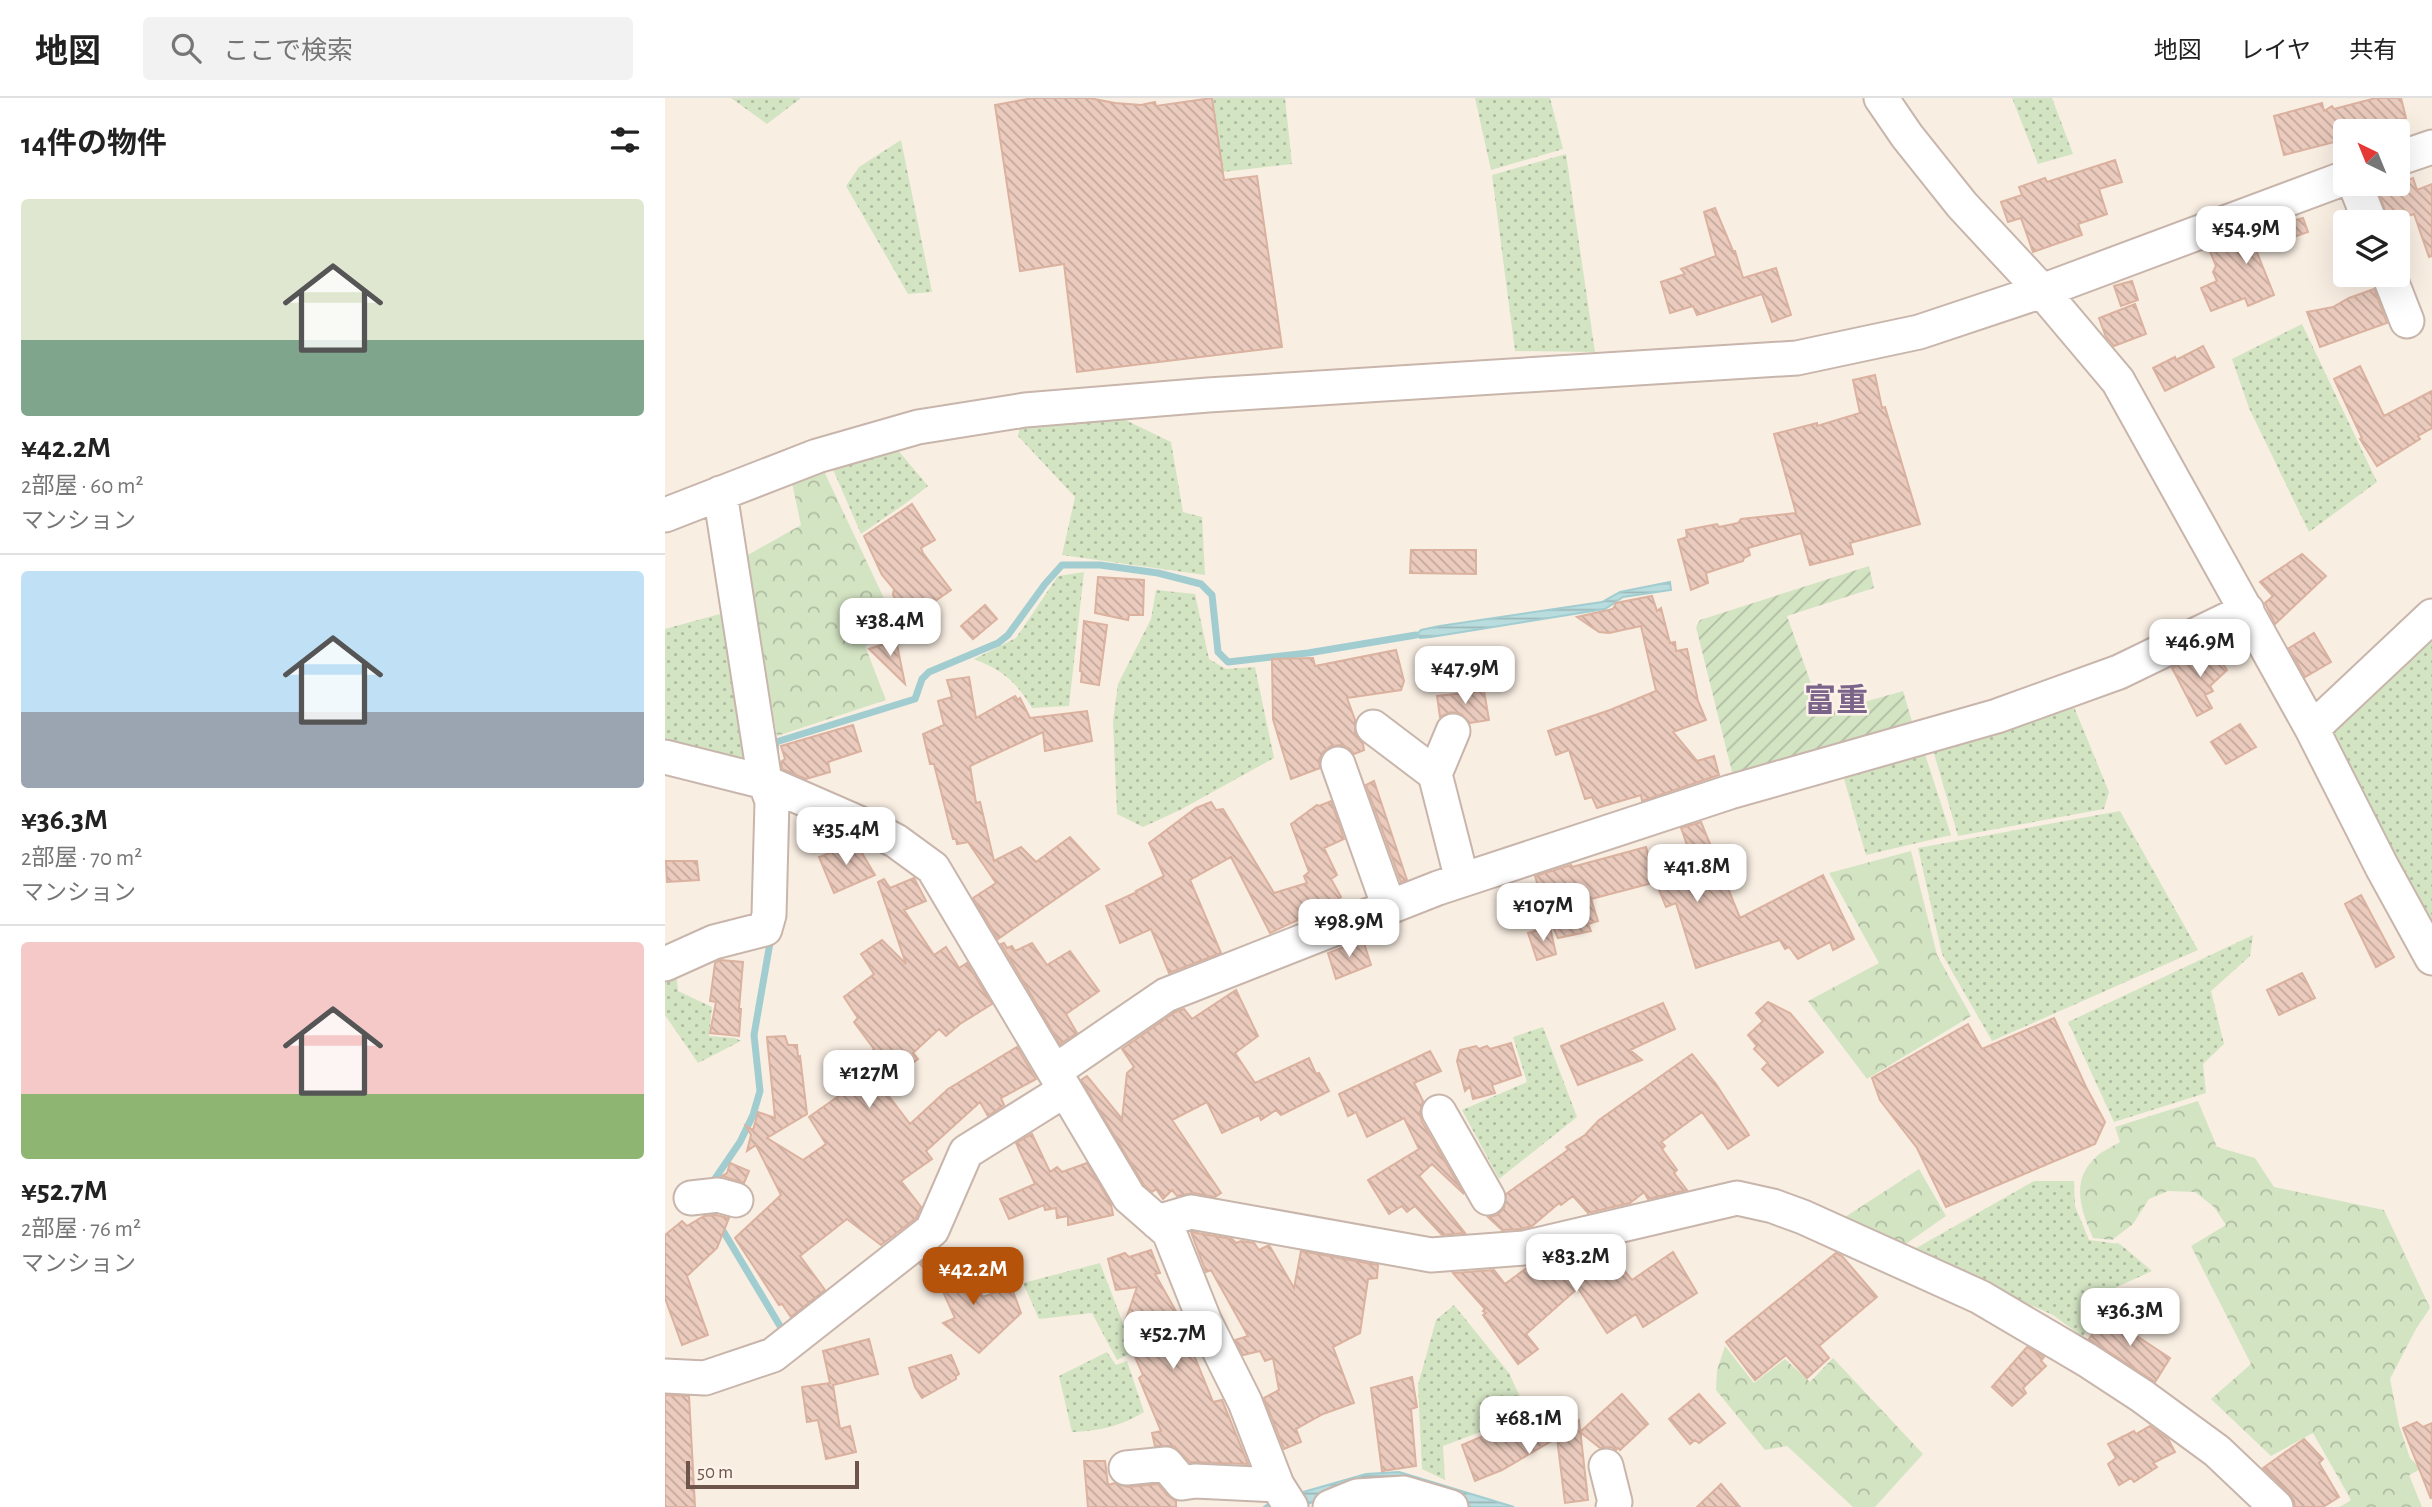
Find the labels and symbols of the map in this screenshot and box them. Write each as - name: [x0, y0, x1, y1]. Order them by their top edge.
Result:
- north arrow: [2333, 119, 2410, 196]
- pin: ¥54.9M: [2189, 206, 2303, 266]
- pin: ¥38.4M: [833, 598, 947, 658]
- pin: ¥46.9M: [2143, 620, 2257, 679]
- pin: ¥47.9M: [1408, 646, 1522, 706]
- district label: 富重: [1804, 683, 1868, 717]
- pin: ¥35.4M: [789, 808, 903, 867]
- pin: ¥41.8M: [1640, 844, 1754, 904]
- pin: ¥107M: [1494, 884, 1592, 943]
- pin: ¥98.9M: [1292, 900, 1406, 959]
- pin: ¥127M: [820, 1051, 918, 1110]
- pin: ¥83.2M: [1519, 1234, 1633, 1294]
- pin: ¥42.2M: [916, 1248, 1030, 1307]
- pin: ¥36.3M: [2073, 1288, 2187, 1348]
- pin: ¥52.7M: [1116, 1312, 1230, 1371]
- pin: ¥68.1M: [1472, 1396, 1586, 1456]
- scale bar: [686, 1458, 859, 1490]

